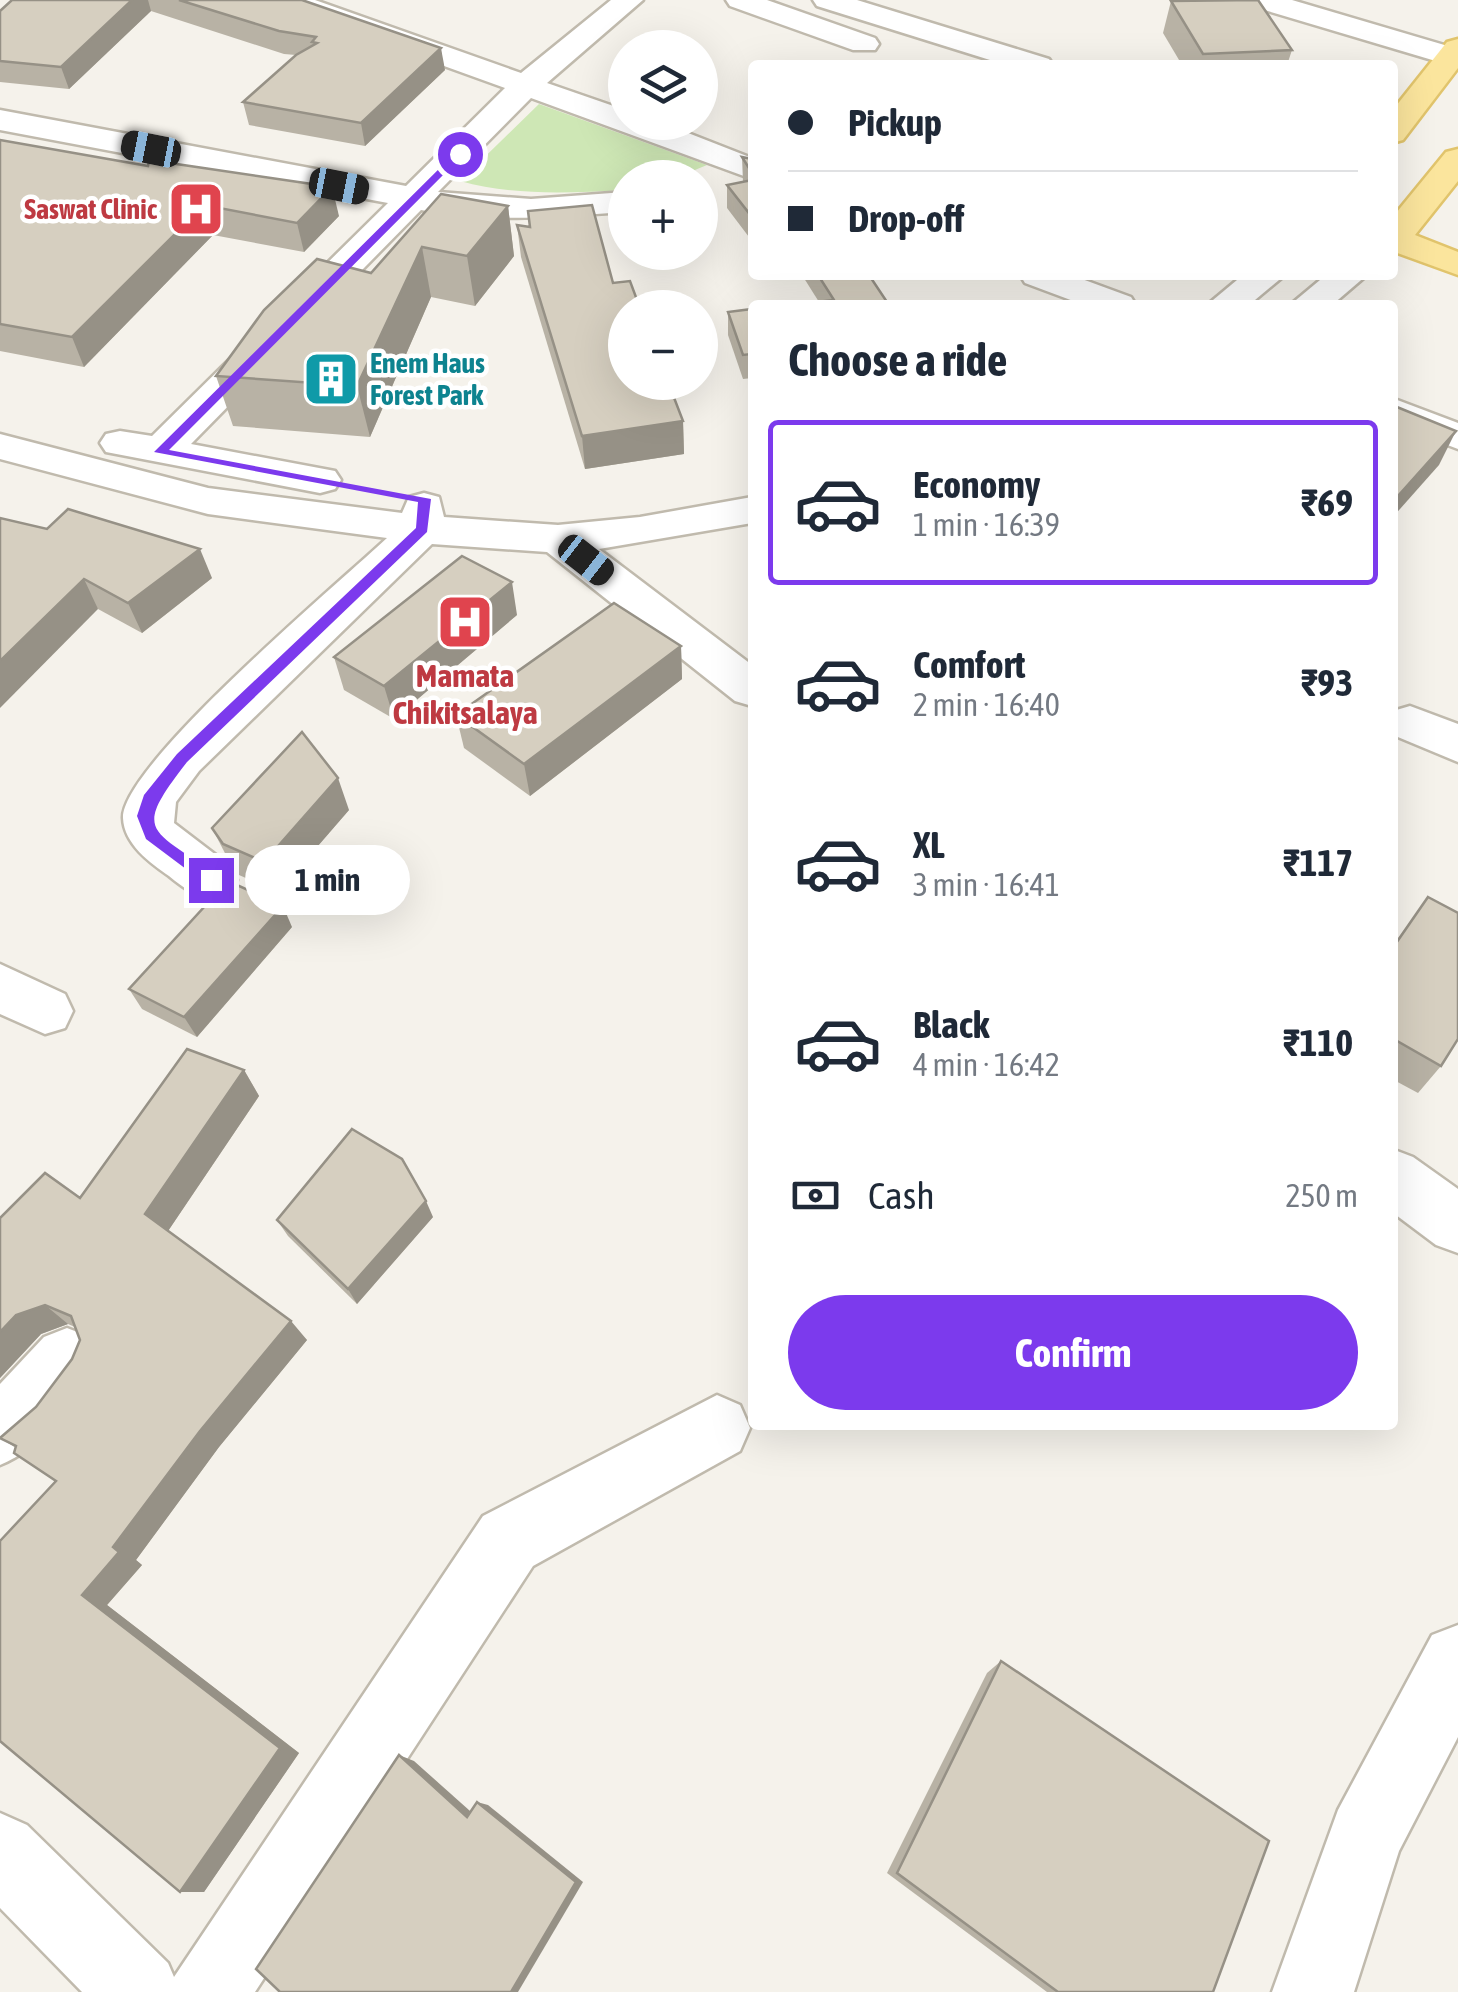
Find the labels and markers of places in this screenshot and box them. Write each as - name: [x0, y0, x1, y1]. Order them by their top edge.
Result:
- hospital icon: Saswat Clinic: [166, 179, 226, 239]
- place label: Saswat Clinic: [24, 193, 158, 225]
- place label: Enem Haus Forest Park: [370, 347, 485, 411]
- building icon: Enem Haus Forest Park: [301, 349, 361, 409]
- hospital icon: Mamata Chikitsalaya: [435, 592, 495, 652]
- place label: Mamata Chikitsalaya: [392, 657, 538, 731]

